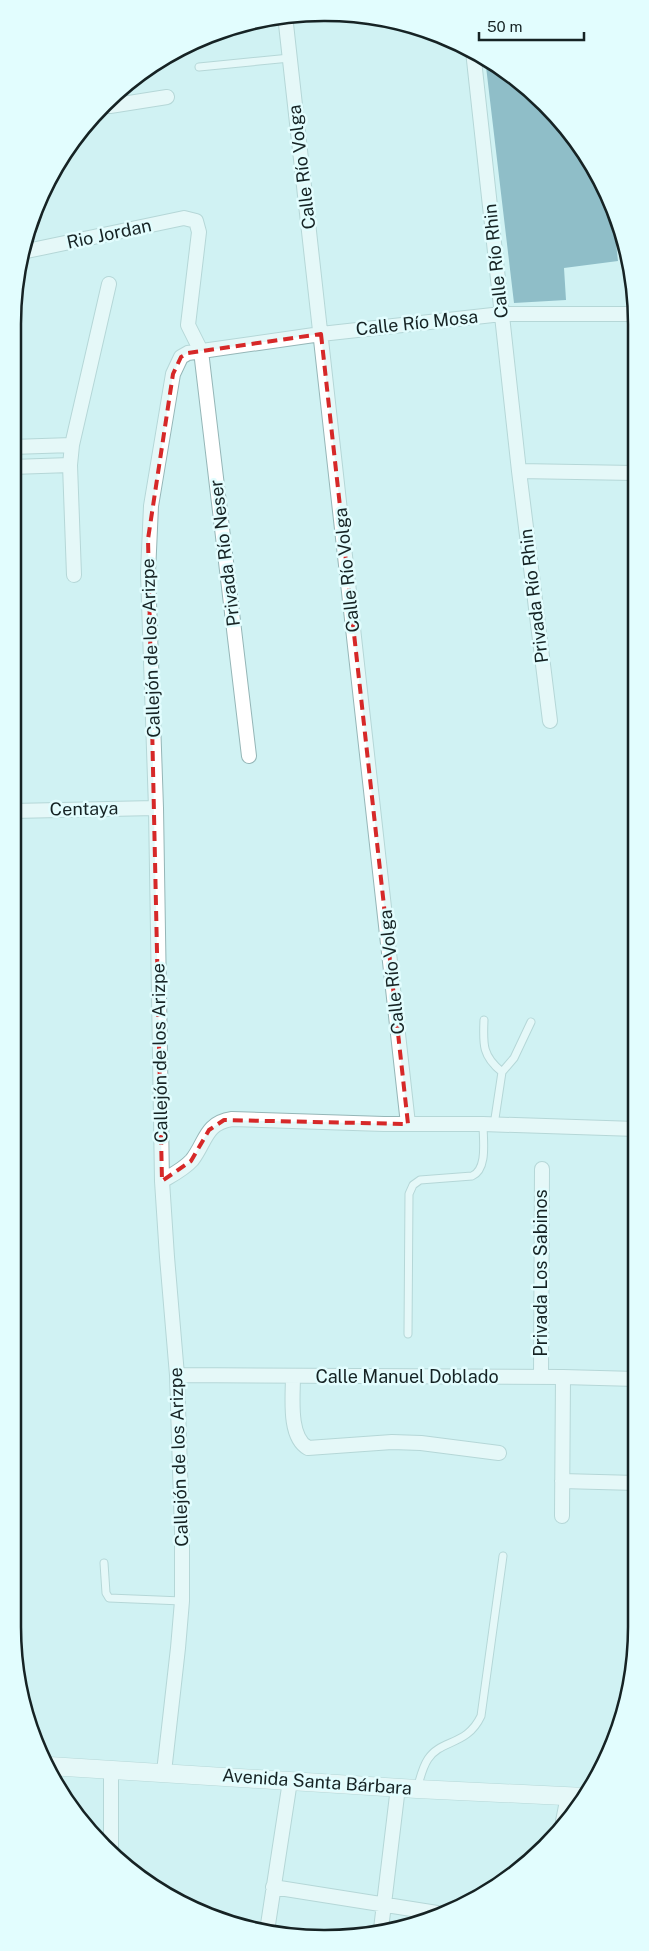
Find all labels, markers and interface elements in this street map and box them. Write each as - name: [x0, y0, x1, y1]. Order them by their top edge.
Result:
- scale bar: [479, 10, 584, 42]
- text: 50 m: [487, 18, 522, 35]
- street label: Calle Río Volga: [283, 104, 320, 231]
- street label: Calle Río Rhin: [479, 203, 512, 319]
- street label: Rio Jordan: [65, 214, 153, 253]
- street label: Calle Río Mosa: [355, 306, 479, 339]
- street label: Privada Río Neser: [205, 479, 244, 628]
- street label: Calle Río Volga: [330, 507, 363, 633]
- street label: Privada Río Rhin: [515, 528, 552, 664]
- street label: Callejón de los Arizpe: [137, 558, 164, 738]
- street label: Centaya: [50, 797, 118, 820]
- street label: Calle Río Volga: [375, 909, 408, 1035]
- street label: Callejón de los Arizpe: [147, 963, 172, 1143]
- street label: Privada Los Sabinos: [530, 1189, 551, 1357]
- street label: Calle Manuel Doblado: [315, 1366, 499, 1387]
- street label: Callejón de los Arizpe: [165, 1367, 192, 1547]
- street label: Avenida Santa Bárbara: [221, 1764, 413, 1799]

